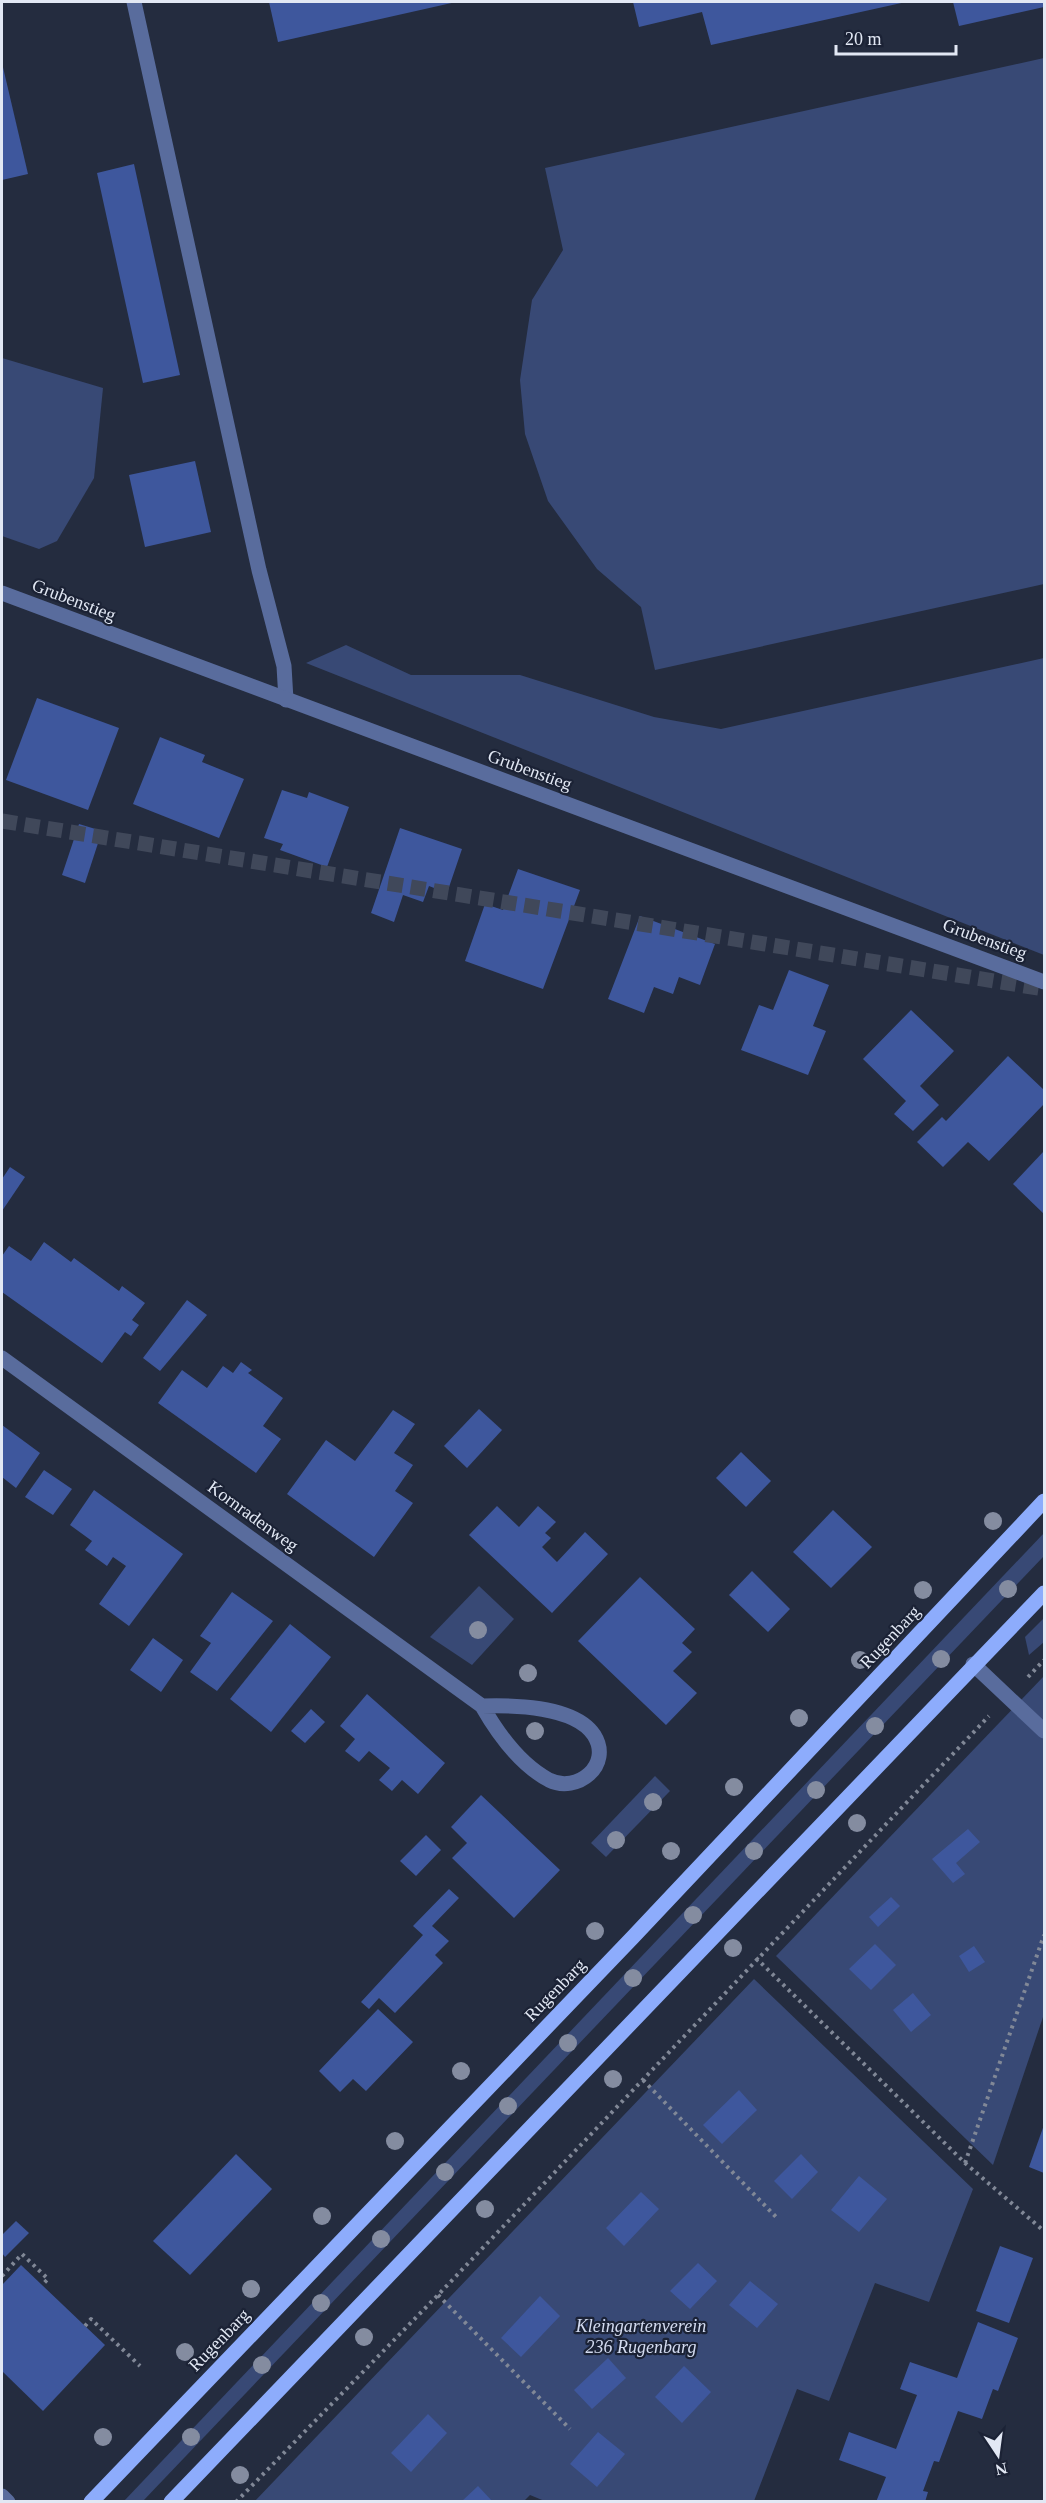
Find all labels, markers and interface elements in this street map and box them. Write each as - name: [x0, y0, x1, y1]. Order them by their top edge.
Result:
- scale bar: [836, 18, 956, 56]
- text: 20 m: [845, 29, 882, 49]
- street label: Grubenstieg: [29, 575, 119, 625]
- street label: Grubenstieg: [485, 746, 575, 794]
- street label: Grubenstieg: [940, 915, 1030, 963]
- street label: Kornradenweg: [204, 1476, 302, 1556]
- street label: Rugenbarg: [856, 1601, 924, 1673]
- street label: Rugenbarg: [520, 1955, 590, 2025]
- street label: Rugenbarg: [184, 2305, 254, 2375]
- park label: Kleingartenverein 236 Rugenbarg: [575, 2316, 706, 2357]
- north arrow: [968, 2425, 1028, 2485]
- text: N: [993, 2460, 1009, 2479]

